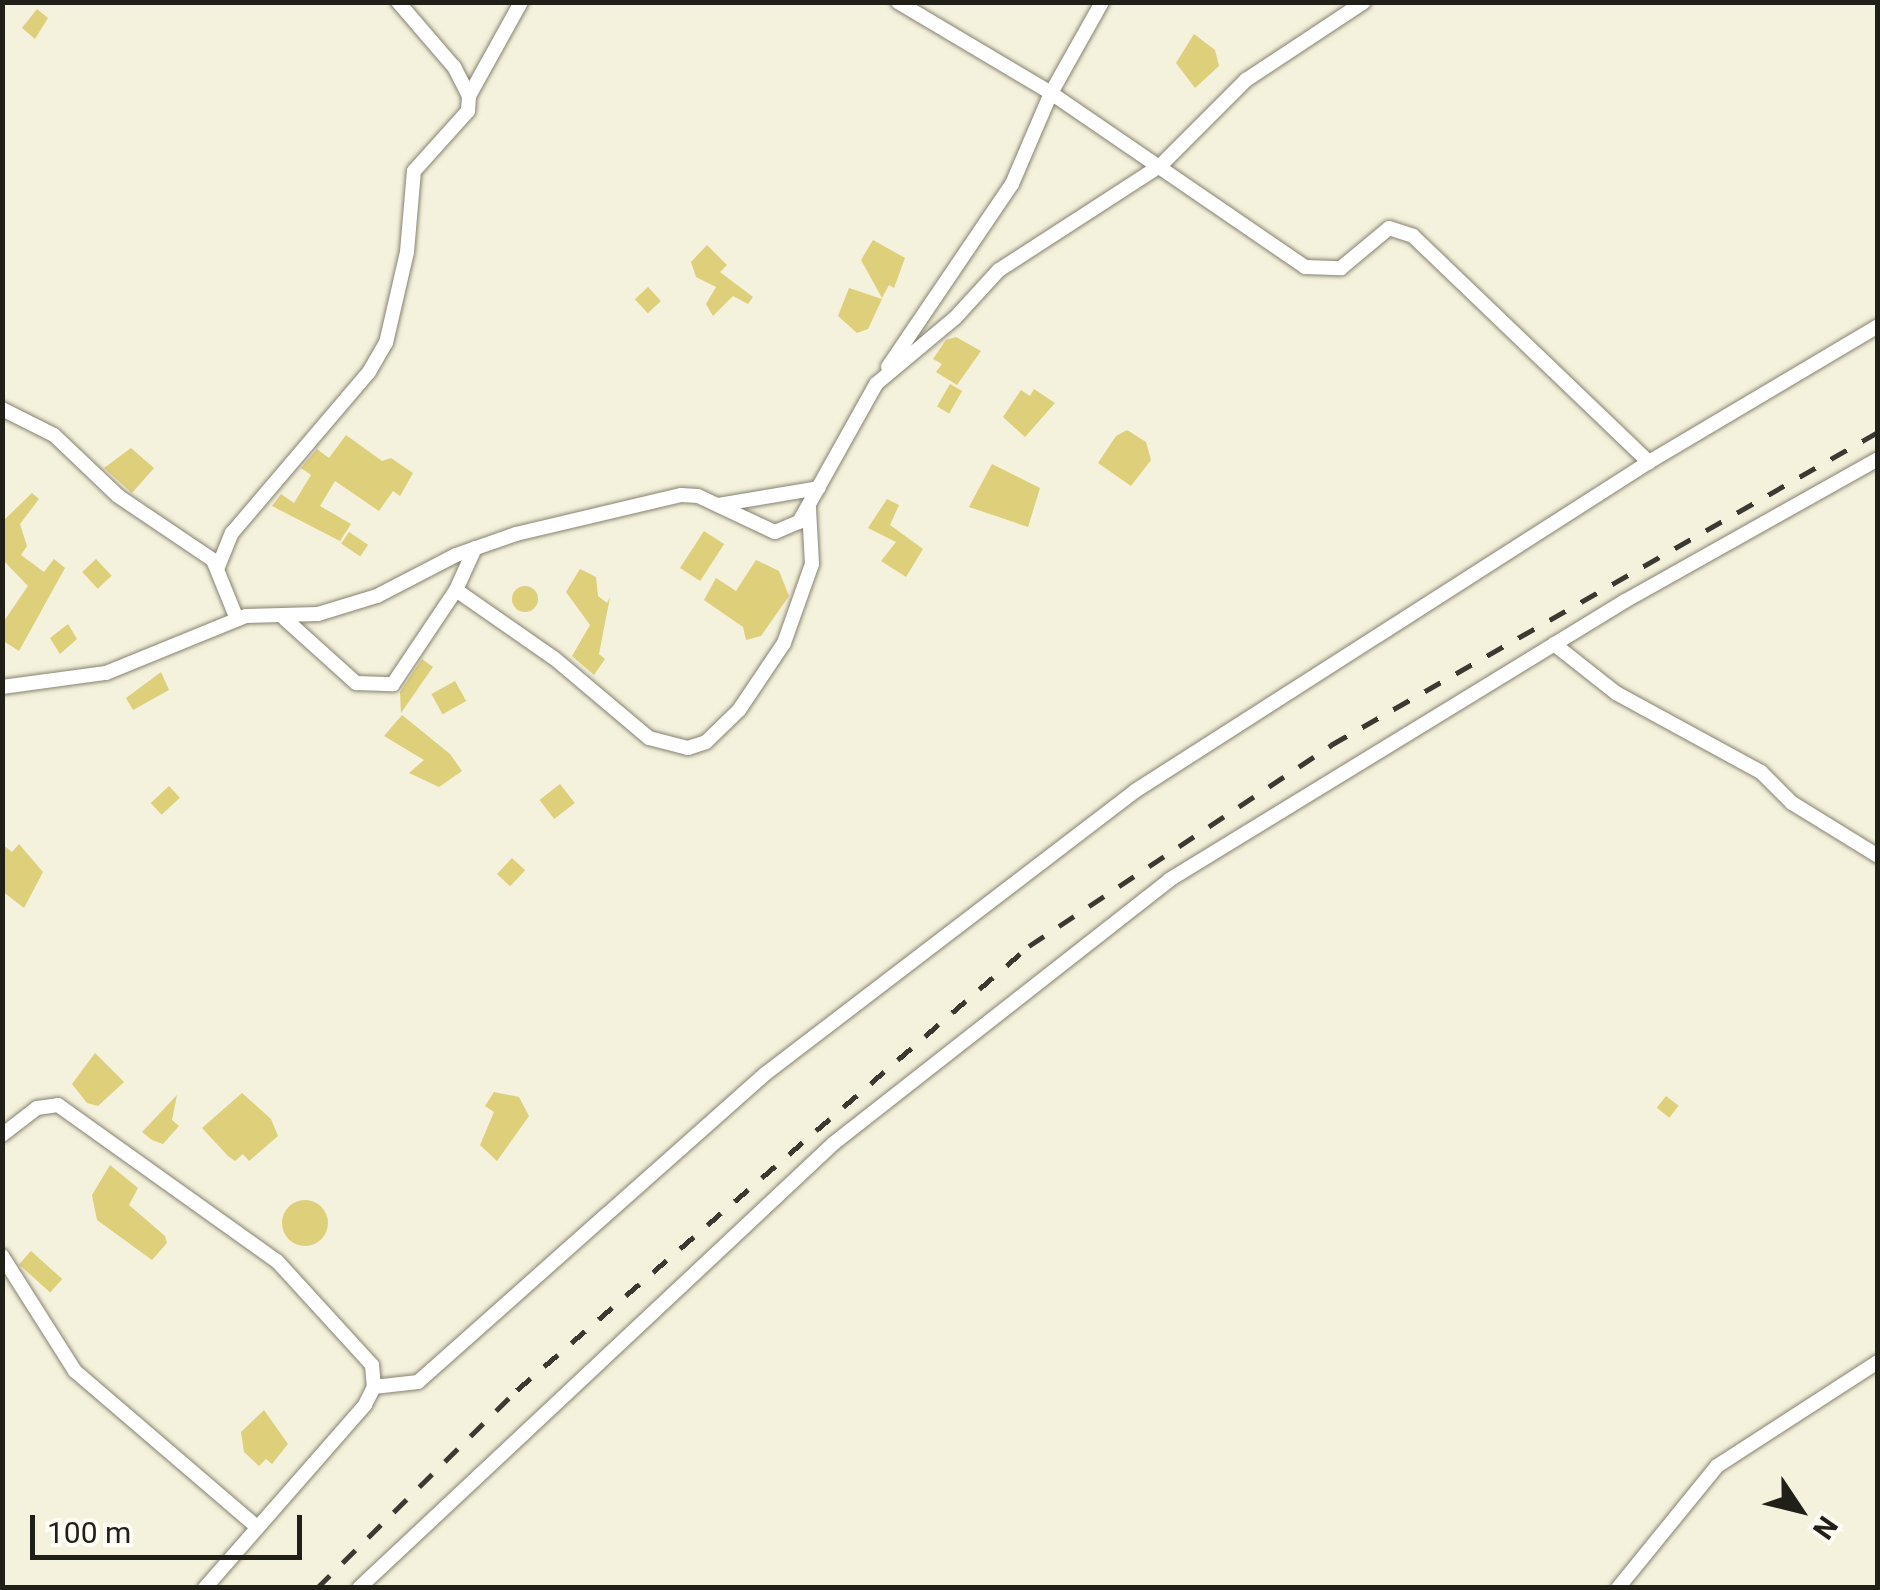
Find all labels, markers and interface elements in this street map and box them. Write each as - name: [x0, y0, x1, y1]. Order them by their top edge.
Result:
- north arrow: [1750, 1460, 1850, 1560]
- scale bar: [35, 1495, 308, 1557]
- text: N: [1806, 1510, 1844, 1545]
- text: 100 m: [47, 1515, 131, 1550]

